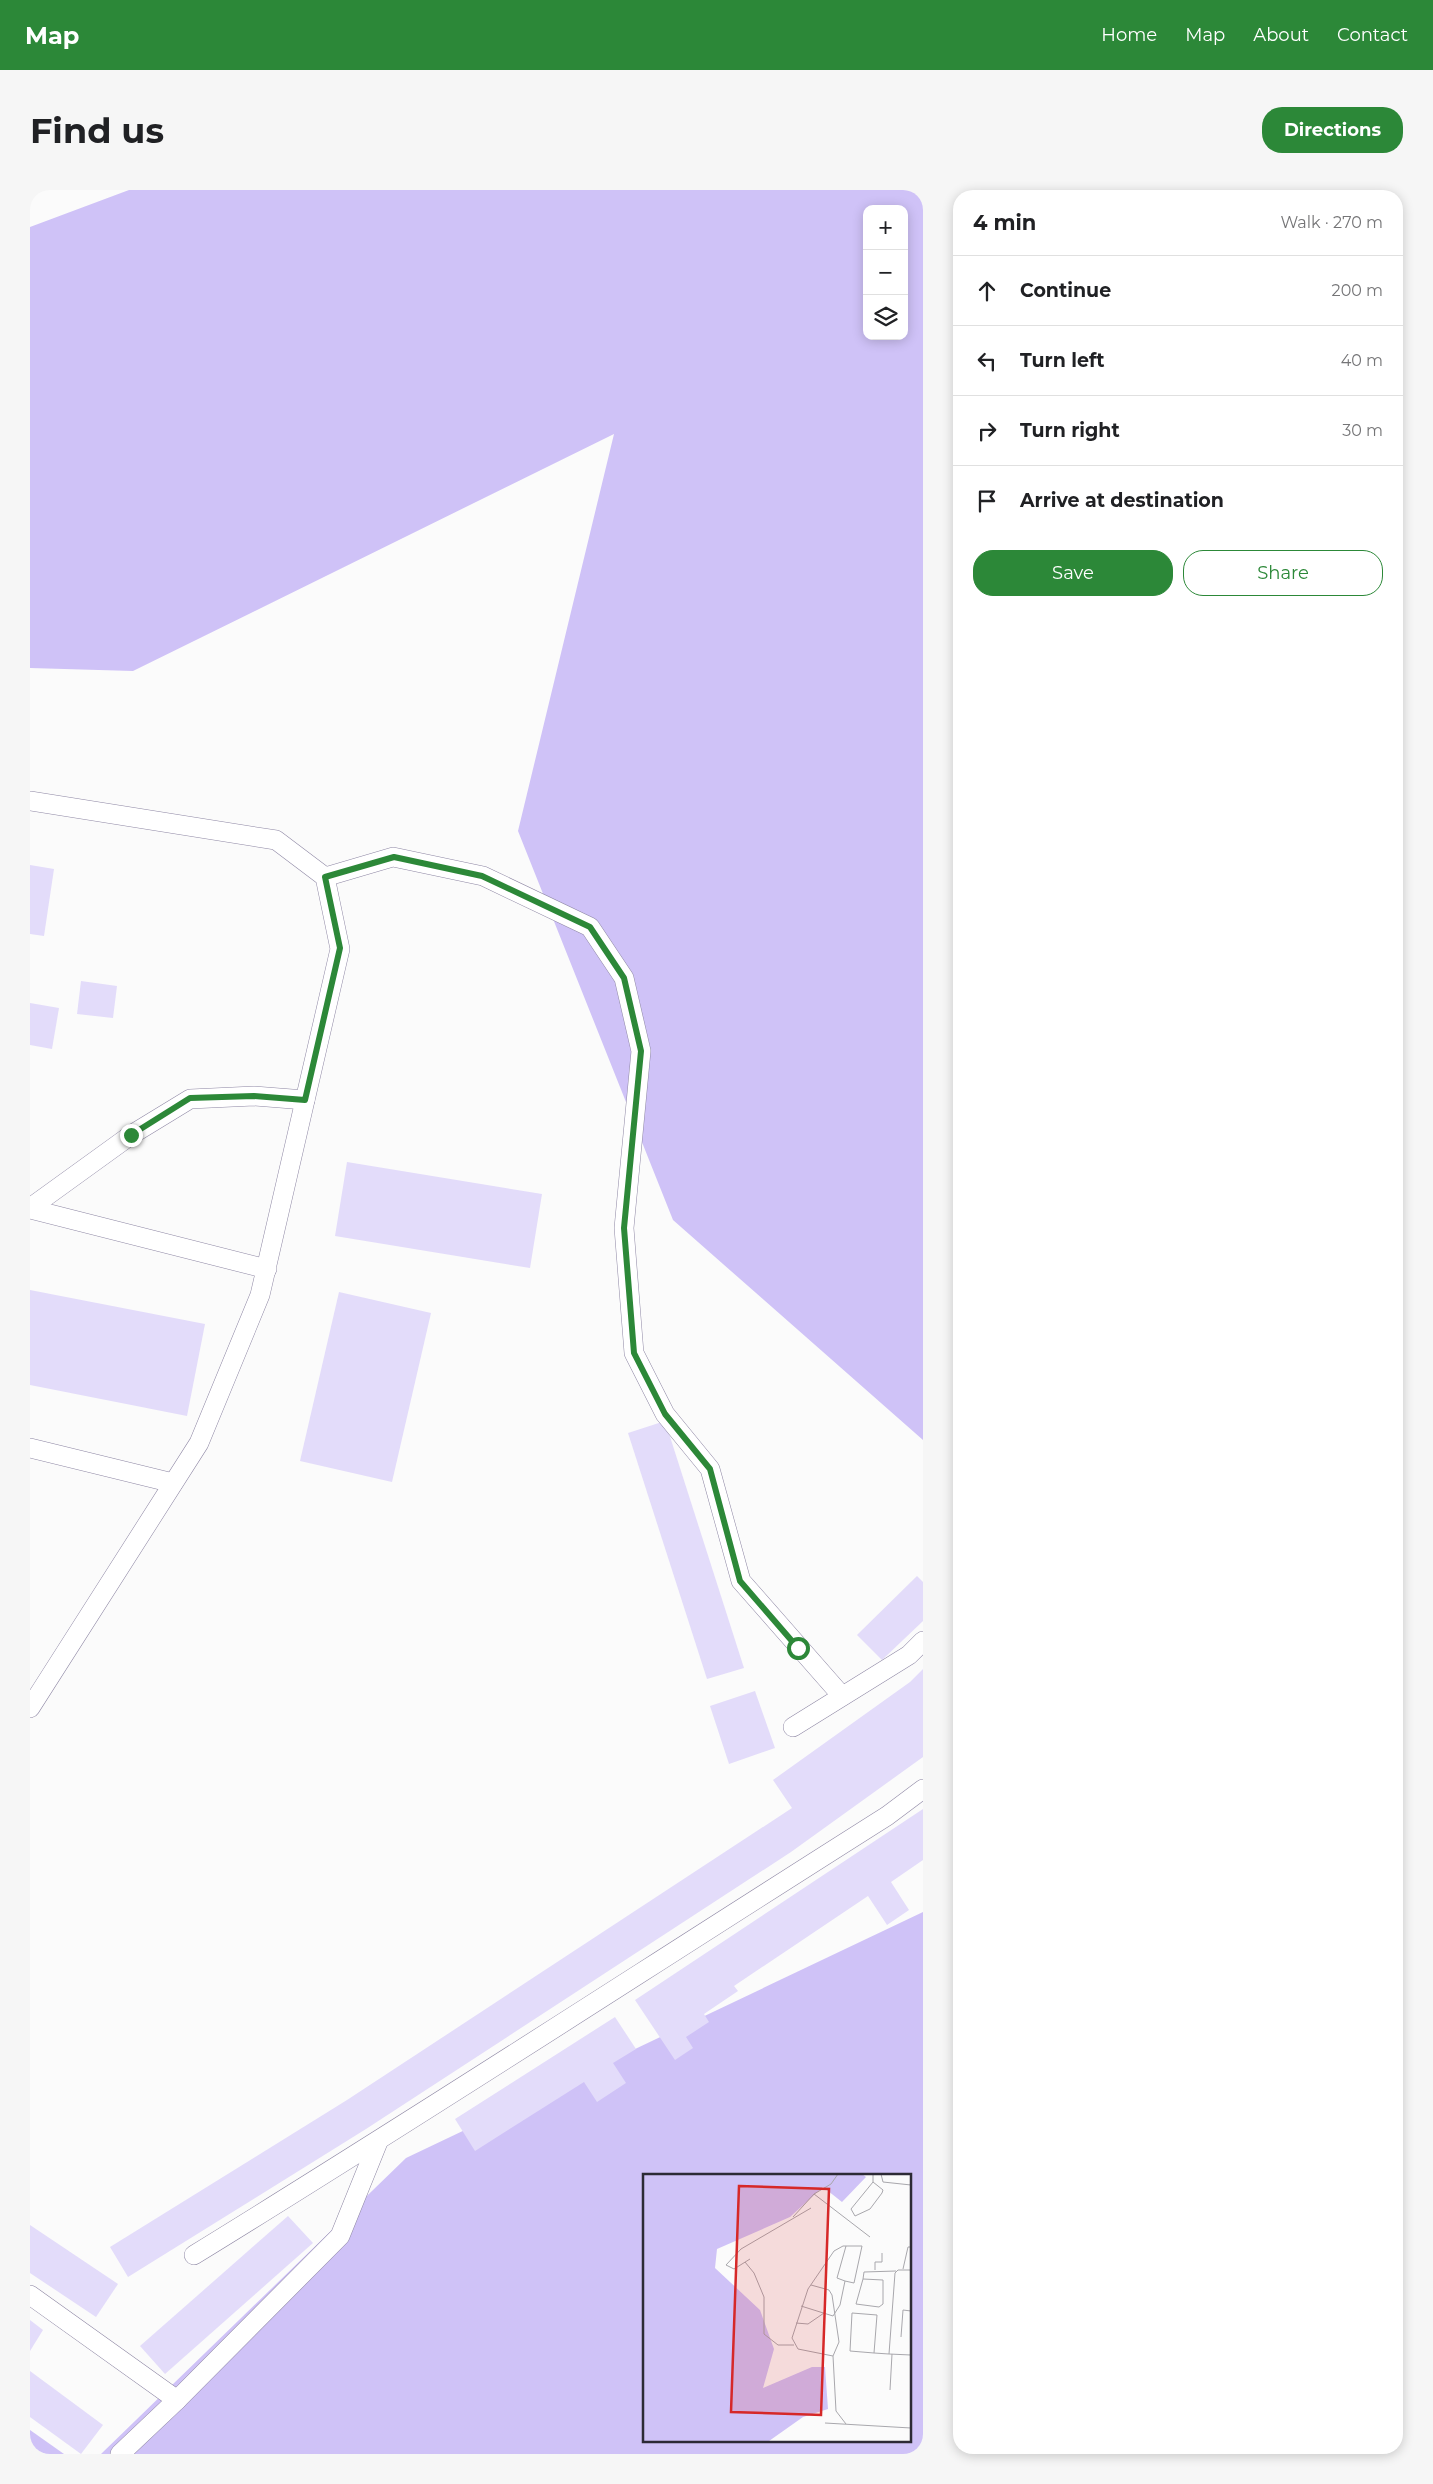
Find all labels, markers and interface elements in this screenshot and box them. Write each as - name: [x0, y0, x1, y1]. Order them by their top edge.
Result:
- text: Map: [25, 21, 79, 50]
- text: Home: [1101, 24, 1157, 46]
- text: Map: [1185, 24, 1225, 46]
- text: About: [1253, 24, 1309, 46]
- text: Contact: [1337, 24, 1408, 46]
- button: Directions: [1262, 107, 1403, 153]
- text: Find us: [30, 109, 164, 152]
- map controls: [863, 205, 908, 340]
- button: +: [863, 205, 908, 250]
- text: 4 min: [973, 210, 1036, 235]
- text: Walk · 270 m: [1280, 213, 1383, 232]
- button: −: [863, 250, 908, 295]
- icon: ahead: [973, 277, 1001, 305]
- text: Continue: [1020, 279, 1111, 302]
- text: 200 m: [1332, 281, 1383, 300]
- button: layers: [863, 295, 908, 340]
- icon: left: [973, 347, 1001, 375]
- text: Turn left: [1020, 349, 1105, 372]
- text: 40 m: [1341, 351, 1383, 370]
- icon: right: [973, 417, 1001, 445]
- text: Turn right: [1020, 419, 1120, 442]
- text: 30 m: [1342, 421, 1383, 440]
- icon: arrive: [973, 487, 1001, 515]
- text: Arrive at destination: [1020, 489, 1224, 512]
- button: Save: [973, 550, 1173, 596]
- button: Share: [1183, 550, 1383, 596]
- route end: [120, 1124, 143, 1147]
- route start: [787, 1637, 810, 1660]
- inset map: [643, 2174, 911, 2442]

